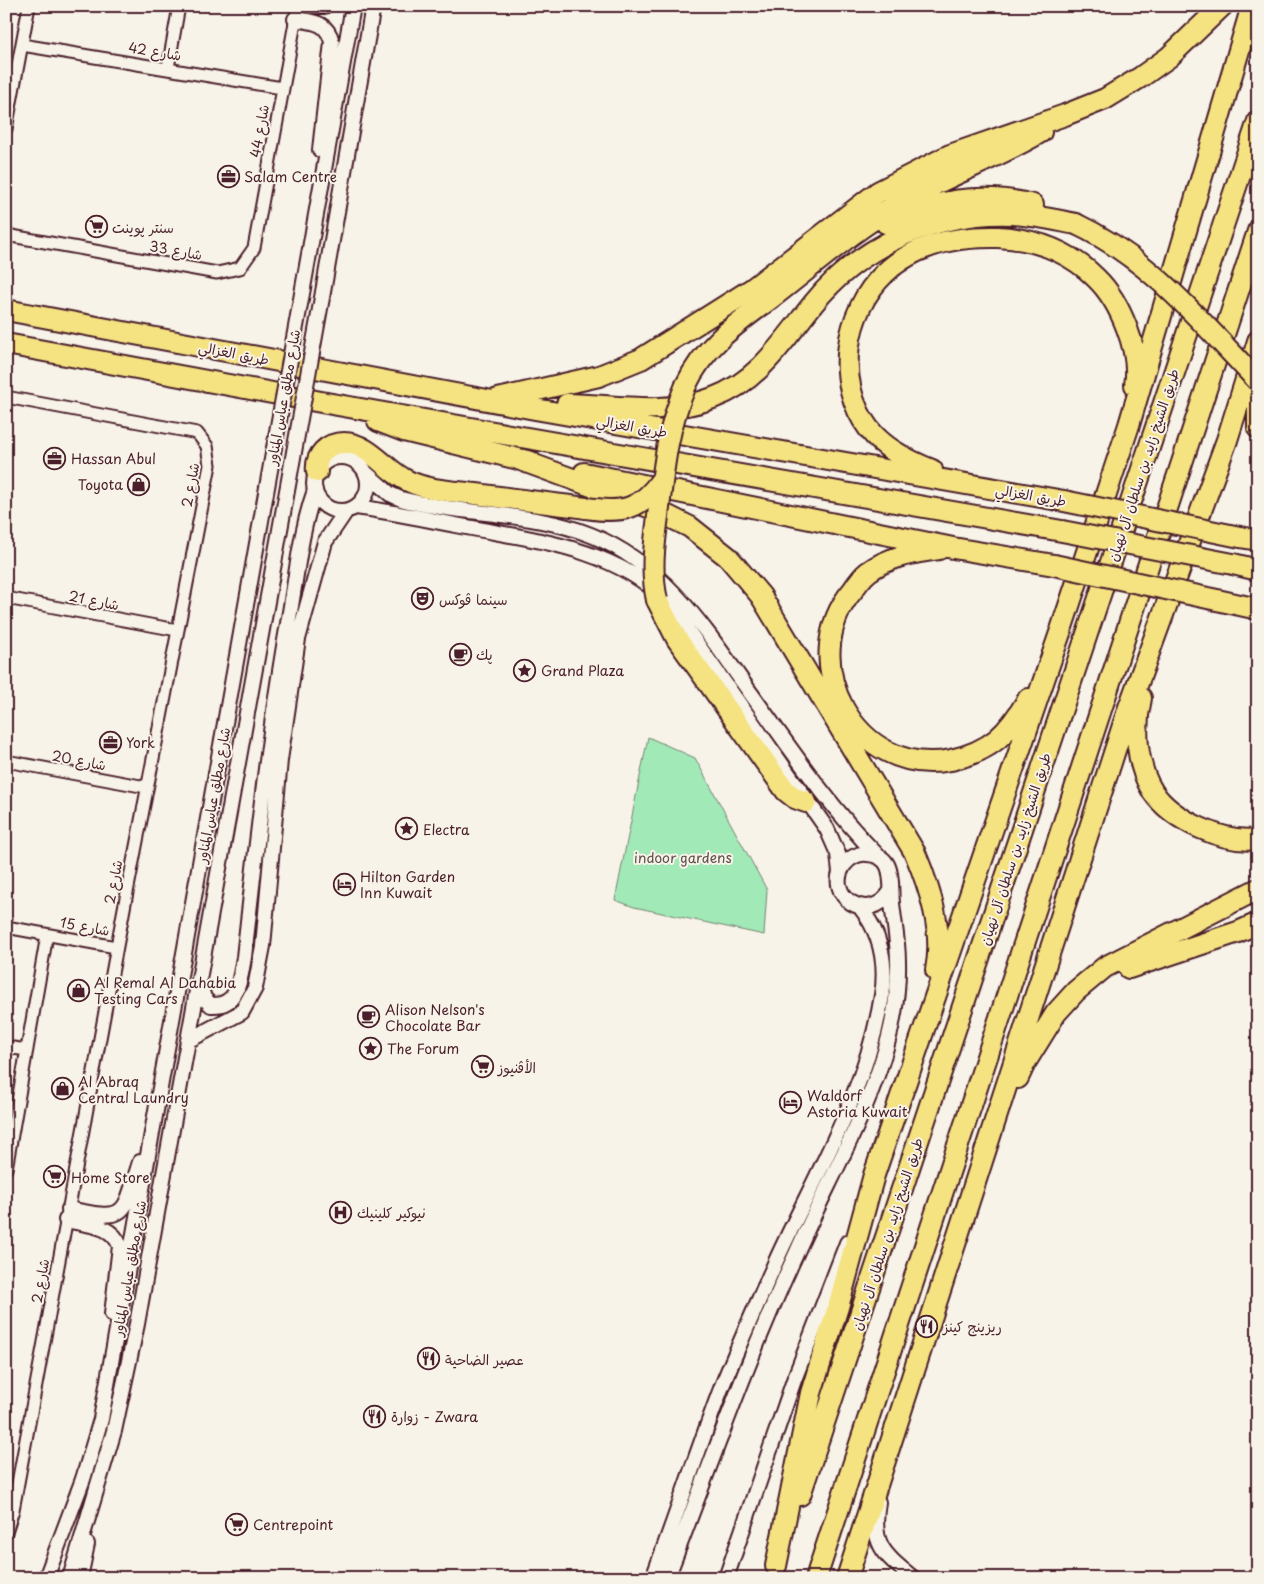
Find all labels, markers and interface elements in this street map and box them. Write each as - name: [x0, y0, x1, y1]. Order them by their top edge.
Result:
- street label: شارع 42: [127, 36, 183, 66]
- street label: شارع 44: [244, 103, 274, 159]
- office icon: Salam Centre: [216, 164, 240, 188]
- place label: Salam Centre: [244, 166, 337, 187]
- supermarket icon: سنتر پوينت: [84, 215, 108, 239]
- place label: سنتر پوينت: [112, 217, 174, 238]
- street label: شارع 33: [148, 235, 204, 265]
- street label: شارع مطلق عباس المناور: [261, 327, 305, 468]
- street label: طريق الغزالي: [196, 336, 271, 373]
- street label: طريق الشيخ زايد بن سلطان آل نهيان: [1102, 366, 1184, 564]
- street label: طريق الغزالي: [594, 409, 669, 446]
- office icon: Hassan Abul: [43, 446, 67, 470]
- place label: Hassan Abul: [71, 448, 156, 469]
- street label: شارع 2: [176, 461, 204, 509]
- shop icon: Toyota: [127, 472, 151, 496]
- place label: Toyota: [78, 474, 123, 495]
- street label: طريق الغزالي: [993, 478, 1068, 515]
- street label: شارع 21: [67, 585, 121, 615]
- theatre icon: سينما ڤوكس: [411, 587, 435, 611]
- place label: سينما ڤوكس: [439, 589, 508, 610]
- cafe icon: پك: [448, 642, 472, 666]
- place label: پك: [476, 644, 493, 665]
- place icon: Grand Plaza: [513, 658, 537, 682]
- place label: Grand Plaza: [541, 660, 624, 681]
- street label: شارع مطلق عباس المناور: [191, 725, 235, 866]
- office icon: York: [98, 730, 122, 754]
- place label: York: [126, 732, 155, 753]
- street label: شارع 20: [50, 744, 108, 776]
- street label: طريق الشيخ زايد بن سلطان آل نهيان: [974, 750, 1056, 948]
- place icon: Electra: [395, 817, 419, 841]
- place label: Electra: [423, 819, 470, 840]
- park label: indoor gardens: [634, 847, 732, 868]
- street label: شارع 2: [98, 858, 128, 906]
- place label: Hilton Garden Inn Kuwait: [360, 866, 455, 903]
- hotel icon: Hilton Garden Inn Kuwait: [332, 872, 356, 896]
- street label: شارع 15: [58, 911, 112, 941]
- place label: Al Remal Al Dahabia Testing Cars: [94, 972, 237, 1009]
- shop icon: Al Remal Al Dahabia Testing Cars: [66, 978, 90, 1002]
- place label: Alison Nelson's Chocolate Bar: [385, 999, 485, 1036]
- cafe icon: Alison Nelson's Chocolate Bar: [357, 1005, 381, 1029]
- place icon: The Forum: [359, 1036, 383, 1060]
- place label: The Forum: [387, 1038, 459, 1059]
- supermarket icon: الأڤنيوز: [470, 1055, 494, 1079]
- place label: الأڤنيوز: [497, 1057, 536, 1078]
- place label: Al Abraq Central Laundry: [78, 1071, 189, 1108]
- shop icon: Al Abraq Central Laundry: [50, 1077, 74, 1101]
- place label: Waldorf Astoria Kuwait: [807, 1085, 908, 1122]
- hotel icon: Waldorf Astoria Kuwait: [779, 1091, 803, 1115]
- street label: طريق الشيخ زايد بن سلطان آل نهيان: [846, 1135, 928, 1333]
- supermarket icon: Home Store: [43, 1165, 67, 1189]
- place label: Home Store: [71, 1167, 150, 1188]
- street label: شارع مطلق عباس المناور: [107, 1198, 151, 1339]
- hospital icon: نيوكير كلينيك: [329, 1200, 353, 1224]
- place label: نيوكير كلينيك: [357, 1202, 426, 1223]
- street label: شارع 2: [26, 1257, 54, 1305]
- restaurant icon: ريزينج كينز: [915, 1314, 939, 1338]
- place label: ريزينج كينز: [942, 1316, 1002, 1337]
- restaurant icon: عصير الضاحية: [417, 1347, 441, 1371]
- place label: عصير الضاحية: [445, 1349, 524, 1370]
- restaurant icon: زوارة - Zwara: [363, 1404, 387, 1428]
- place label: زوارة - Zwara: [391, 1406, 478, 1427]
- supermarket icon: Centrepoint: [225, 1512, 249, 1536]
- place label: Centrepoint: [253, 1514, 334, 1535]

